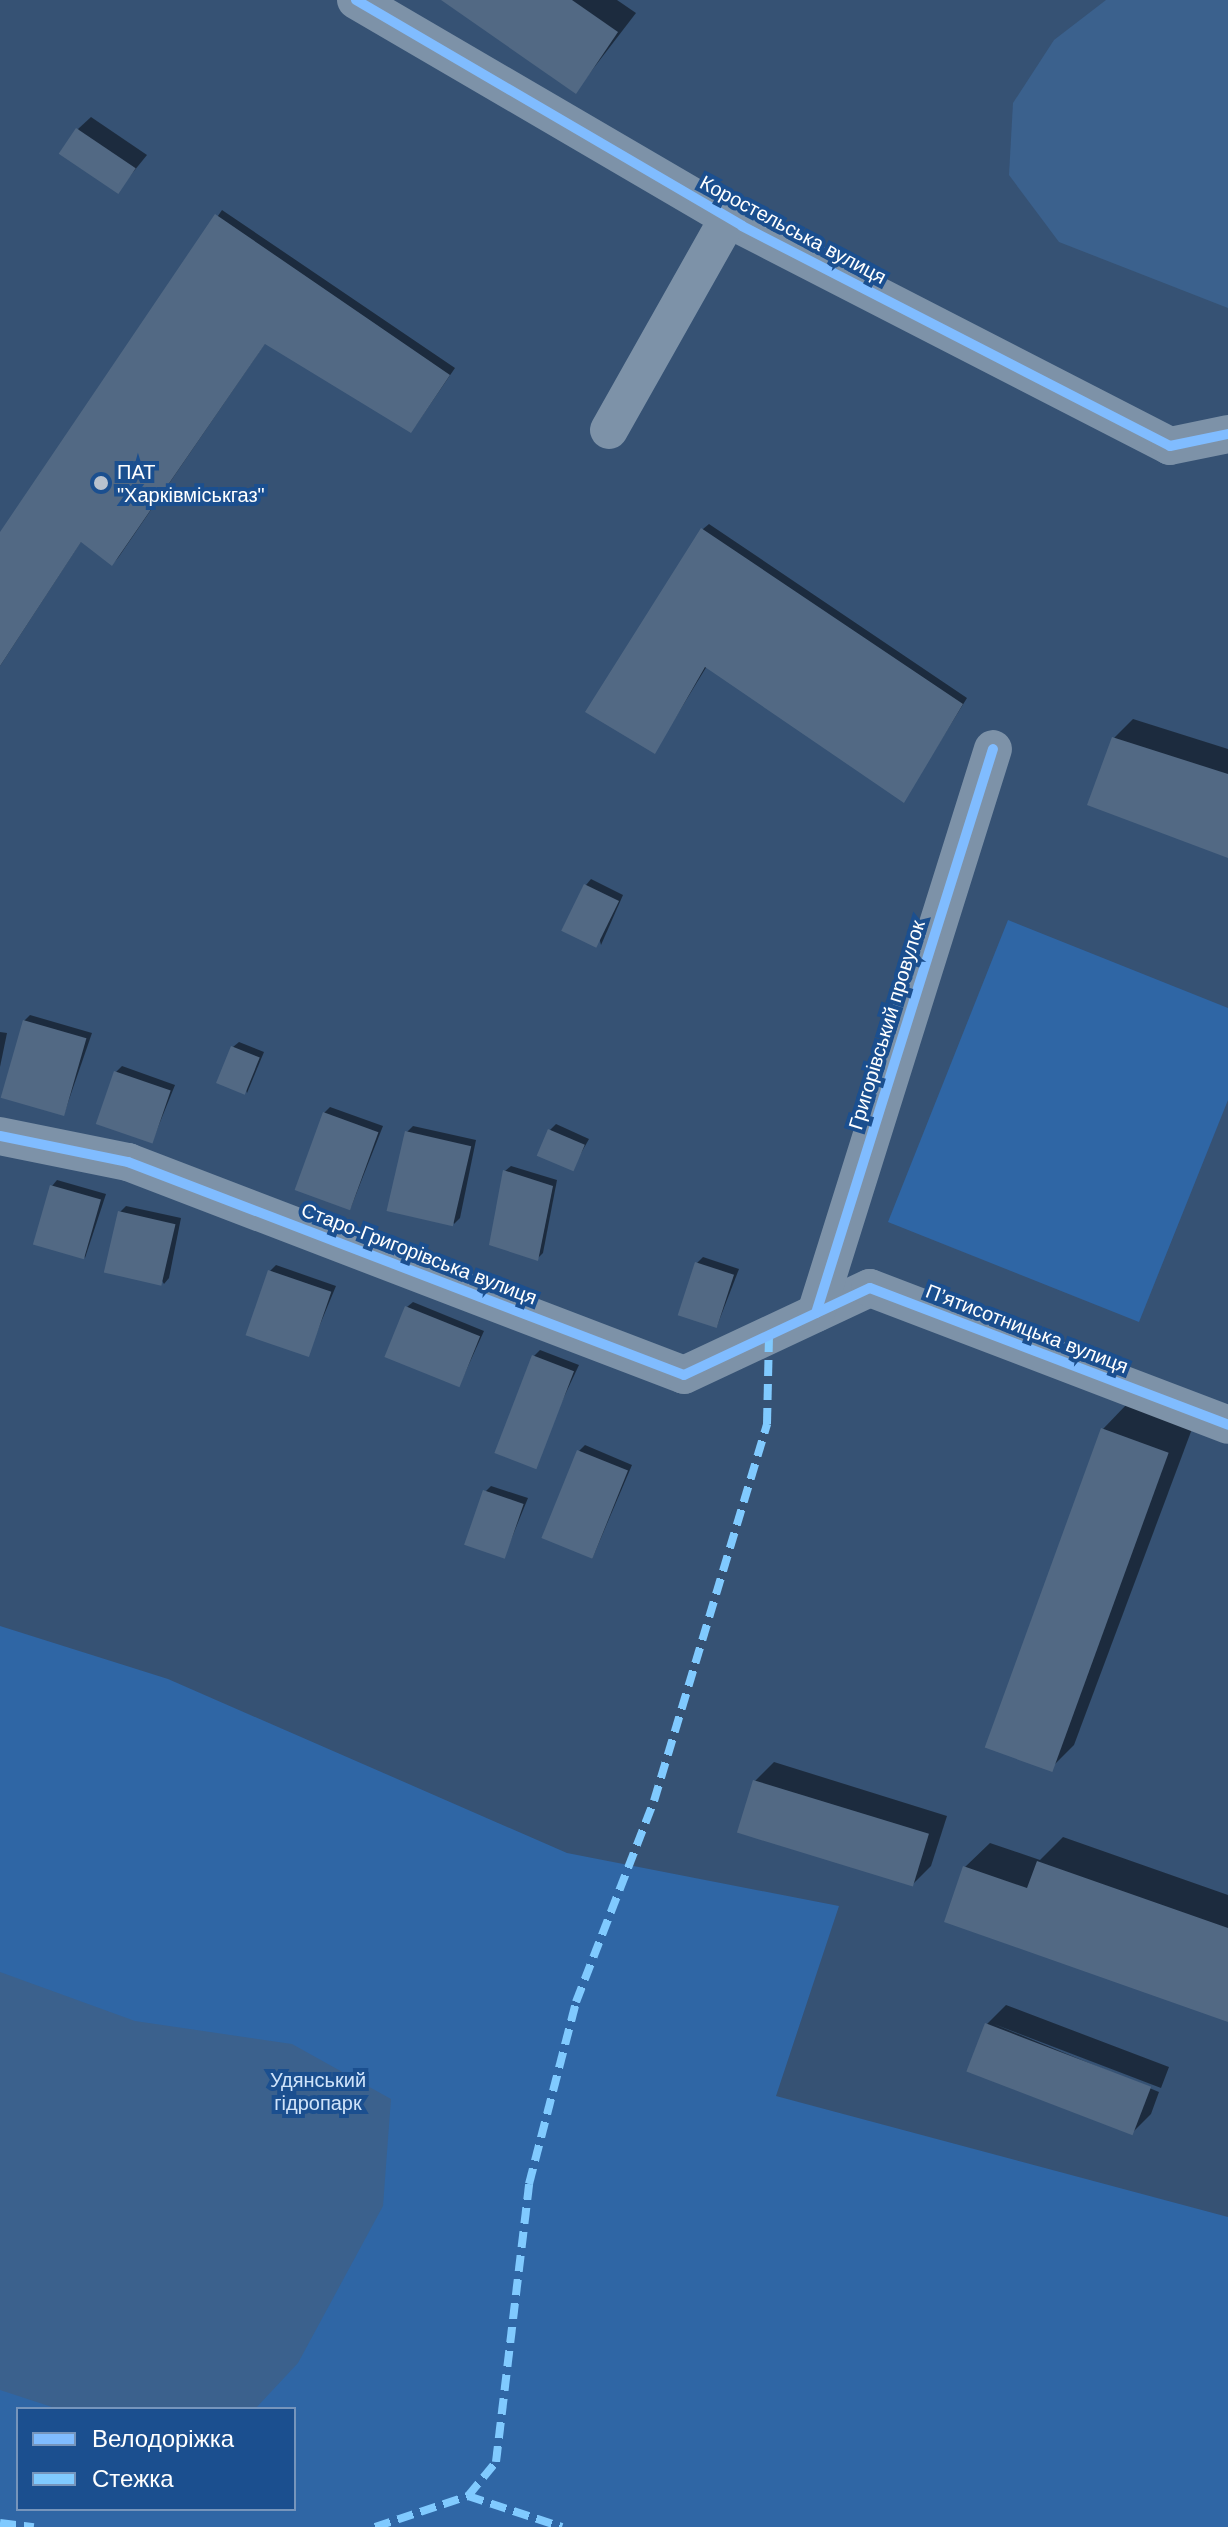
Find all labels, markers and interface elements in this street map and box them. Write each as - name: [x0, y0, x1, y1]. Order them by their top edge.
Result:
- street label: Коростельська вулиця: [696, 171, 890, 289]
- place label: ПАТ "Харківміськгаз": [117, 460, 265, 507]
- marker: ПАТ "Харківміськгаз": [92, 474, 110, 492]
- street label: Григорівський провулок: [844, 917, 930, 1133]
- street label: Старо-Григорівська вулиця: [298, 1198, 540, 1310]
- street label: П’ятисотницька вулиця: [922, 1279, 1132, 1379]
- park label: Удянський гідропарк: [270, 2068, 366, 2115]
- legend: [16, 2407, 296, 2511]
- text: Велодоріжка: [92, 2425, 234, 2452]
- text: Стежка: [92, 2465, 174, 2492]

